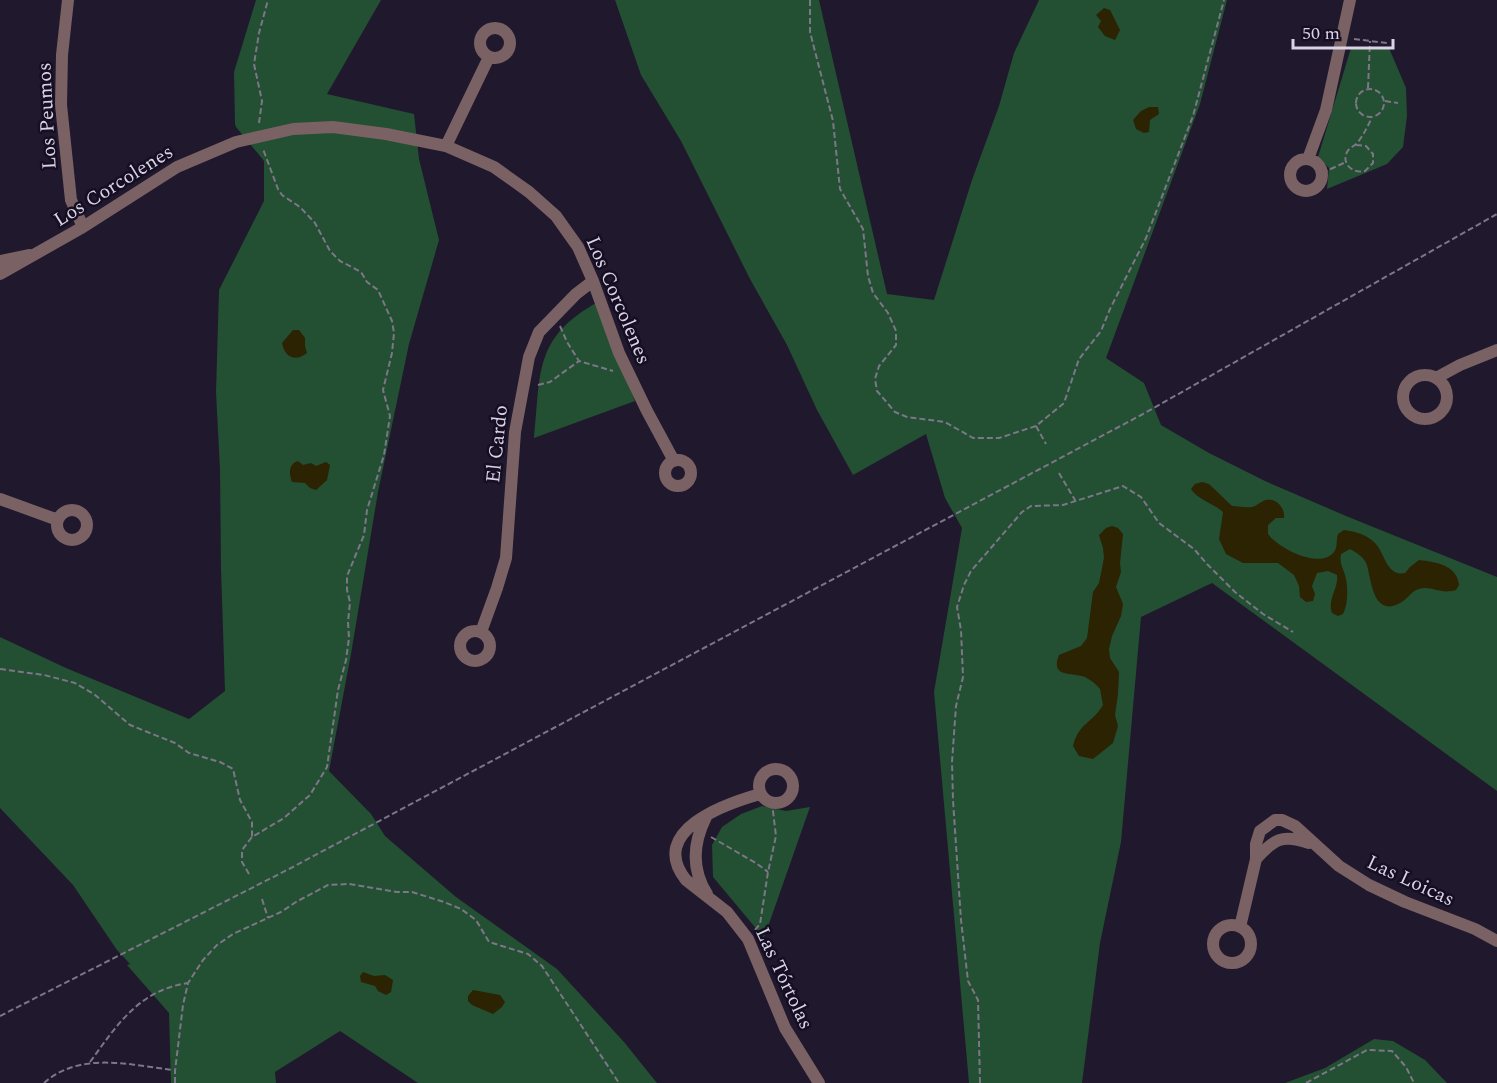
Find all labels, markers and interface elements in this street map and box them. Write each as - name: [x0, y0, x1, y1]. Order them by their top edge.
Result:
- scale bar: [1293, 12, 1394, 50]
- text: 50 m: [1302, 20, 1340, 47]
- street label: Los Peumos: [29, 62, 65, 170]
- street label: Los Corcolenes: [48, 137, 179, 235]
- street label: Los Corcolenes: [578, 232, 659, 369]
- street label: El Cardo: [478, 404, 516, 485]
- street label: Las Loicas: [1362, 847, 1459, 914]
- street label: Las Tórtolas: [747, 922, 821, 1034]

